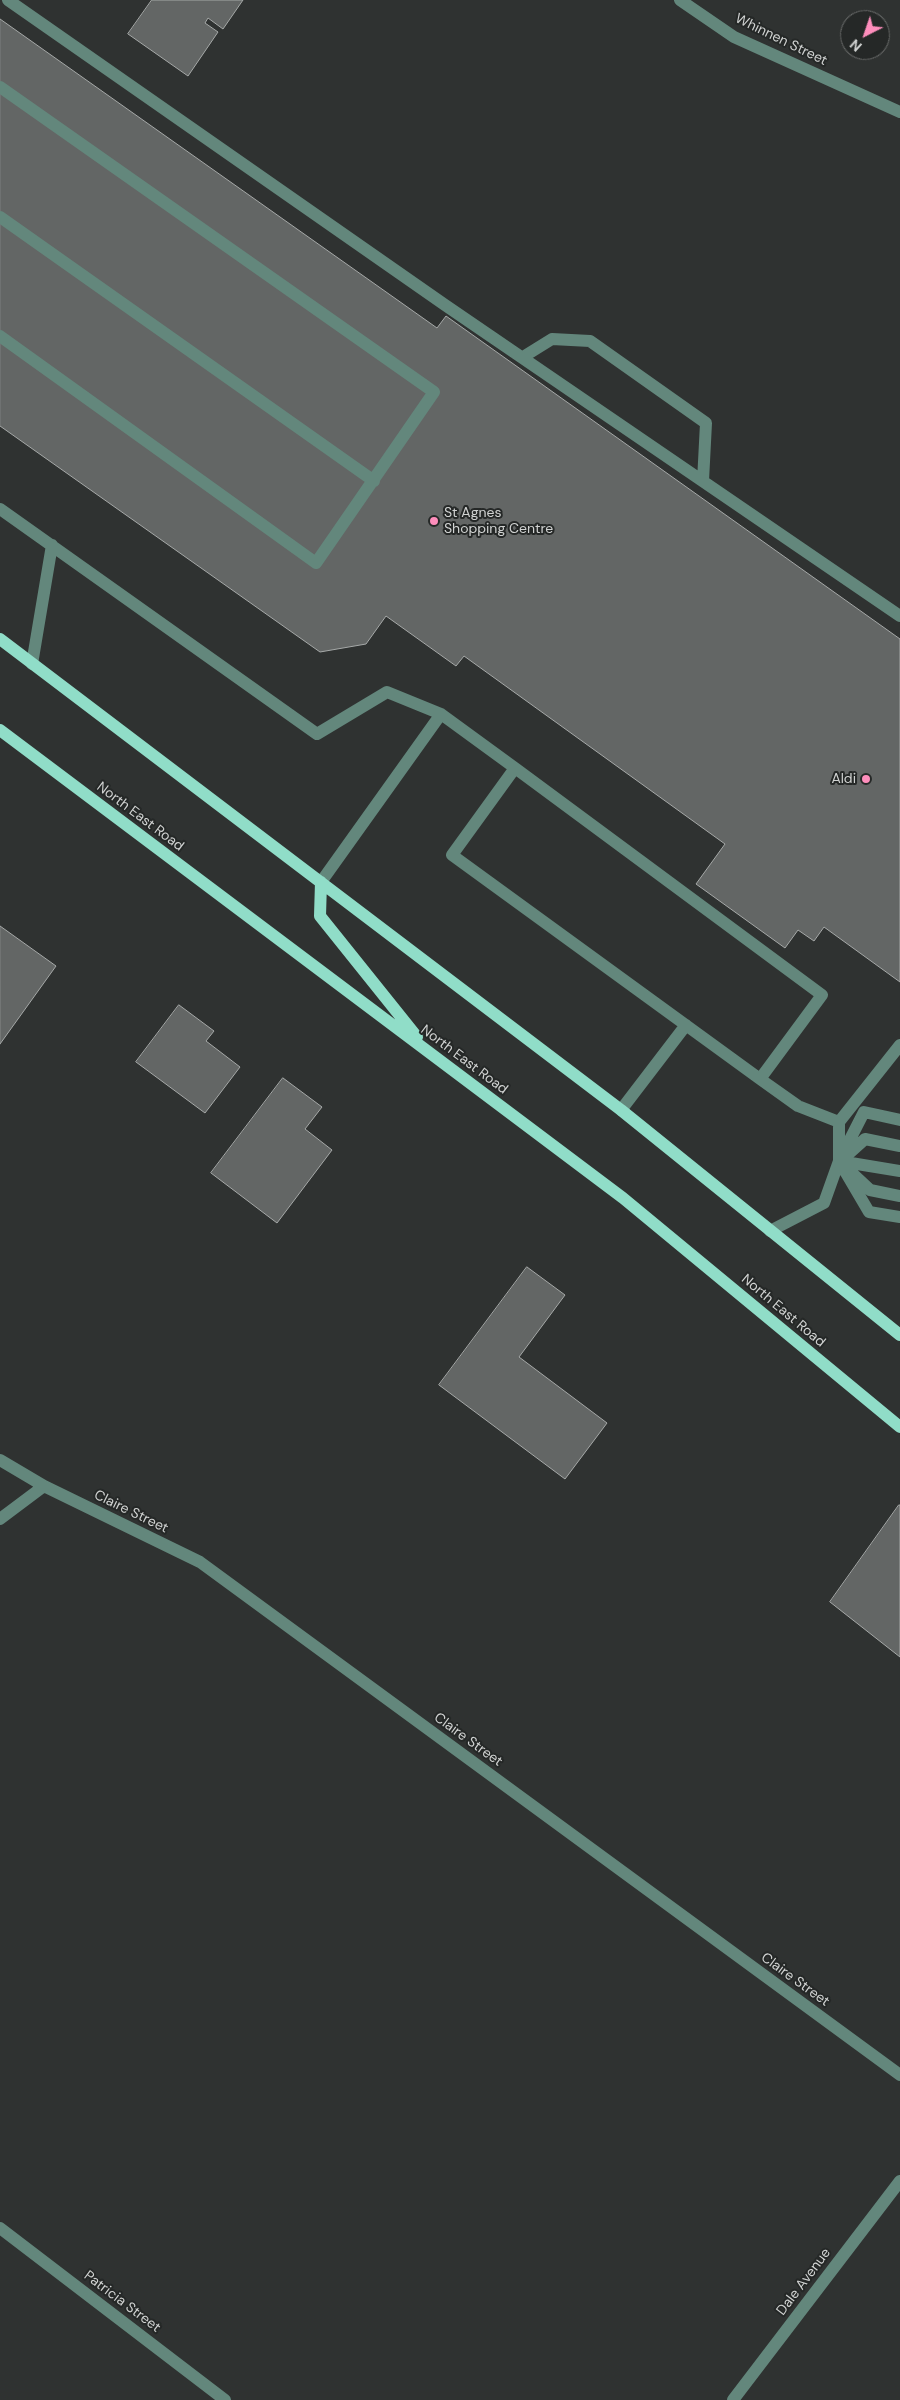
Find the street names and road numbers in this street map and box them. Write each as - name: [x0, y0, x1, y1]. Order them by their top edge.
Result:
- street label: Whinnen Street: [732, 10, 830, 70]
- street label: North East Road: [93, 779, 187, 855]
- street label: North East Road: [417, 1022, 511, 1098]
- street label: North East Road: [738, 1271, 828, 1351]
- street label: Claire Street: [91, 1487, 171, 1537]
- street label: Claire Street: [431, 1710, 505, 1770]
- street label: Claire Street: [758, 1950, 832, 2010]
- street label: Dale Avenue: [773, 2245, 835, 2319]
- street label: Patricia Street: [80, 2268, 164, 2336]

